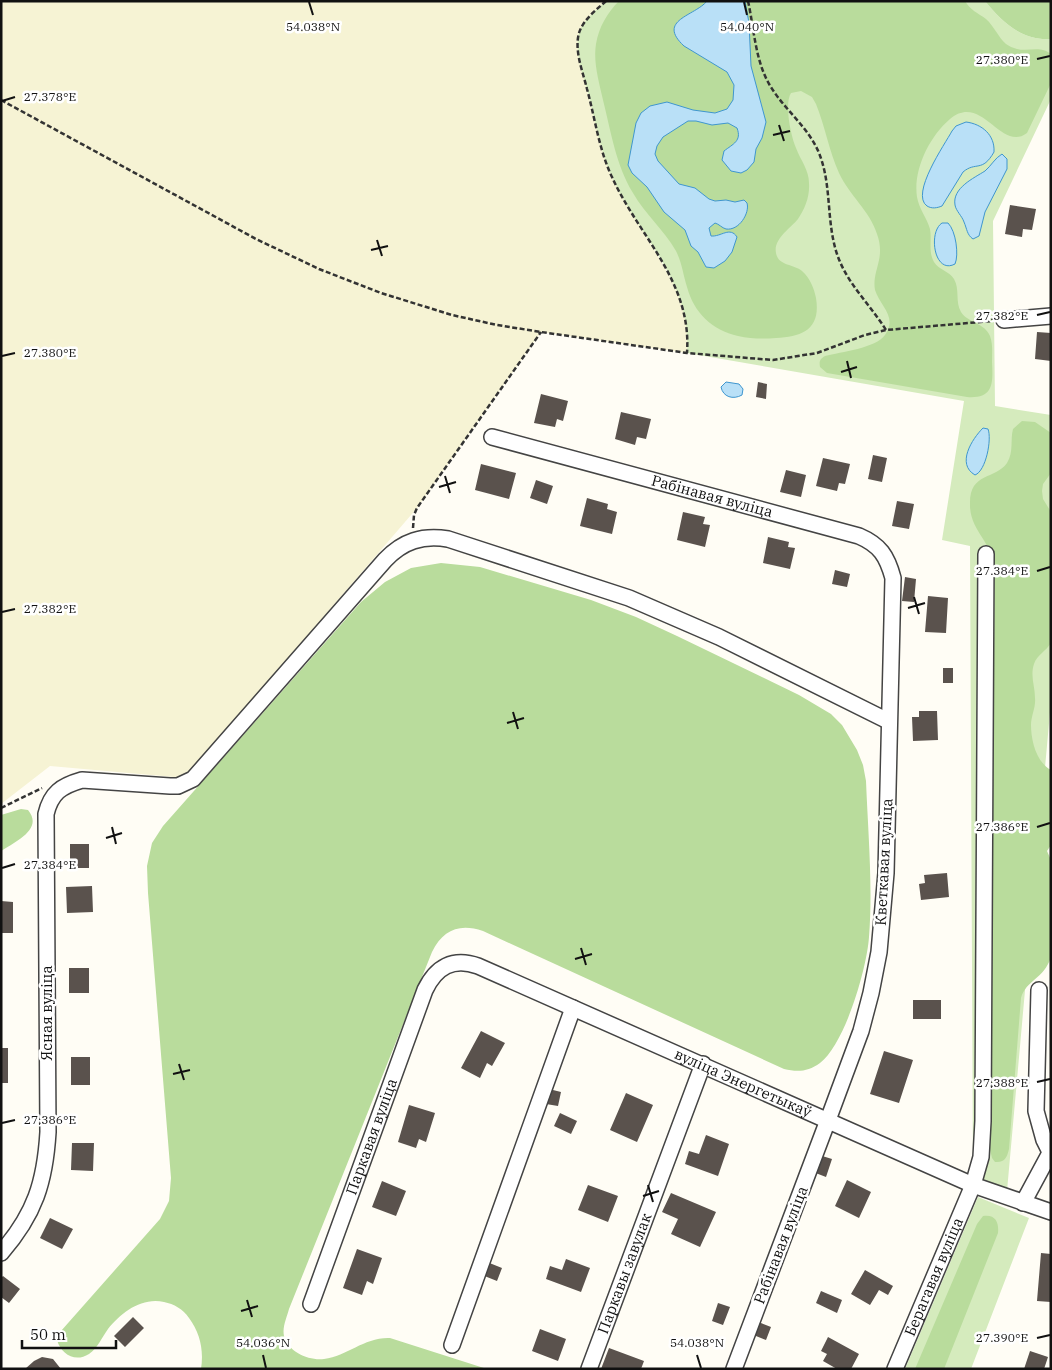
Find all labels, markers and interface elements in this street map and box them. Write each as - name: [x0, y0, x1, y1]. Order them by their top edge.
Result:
- text: 54.038°N: [286, 19, 340, 34]
- text: 54.040°N: [720, 19, 774, 34]
- text: 27.380°E: [976, 52, 1028, 67]
- text: 27.378°E: [24, 89, 76, 104]
- text: 27.382°E: [976, 308, 1028, 323]
- text: 27.380°E: [24, 345, 76, 360]
- street label: Рабінавая вуліца: [650, 470, 775, 521]
- text: 27.384°E: [976, 563, 1028, 578]
- text: 27.382°E: [24, 601, 76, 616]
- street label: Кветкавая вуліца: [871, 798, 896, 926]
- text: 27.386°E: [976, 819, 1028, 834]
- text: 27.384°E: [24, 857, 76, 872]
- street label: Ясная вуліца: [37, 965, 56, 1061]
- street label: вуліца Энергетыкаў: [672, 1044, 815, 1121]
- text: 27.388°E: [976, 1075, 1028, 1090]
- street label: Паркавая вуліца: [341, 1076, 401, 1197]
- text: 27.386°E: [24, 1112, 76, 1127]
- street label: Рабінавая вуліца: [749, 1183, 812, 1306]
- street label: Паркавы завулак: [593, 1210, 656, 1336]
- street label: Берагавая вуліца: [900, 1215, 967, 1339]
- scale bar: [22, 1318, 116, 1350]
- text: 50 m: [30, 1325, 66, 1344]
- text: 27.390°E: [976, 1330, 1028, 1345]
- text: 54.036°N: [236, 1335, 290, 1350]
- text: 54.038°N: [670, 1335, 724, 1350]

